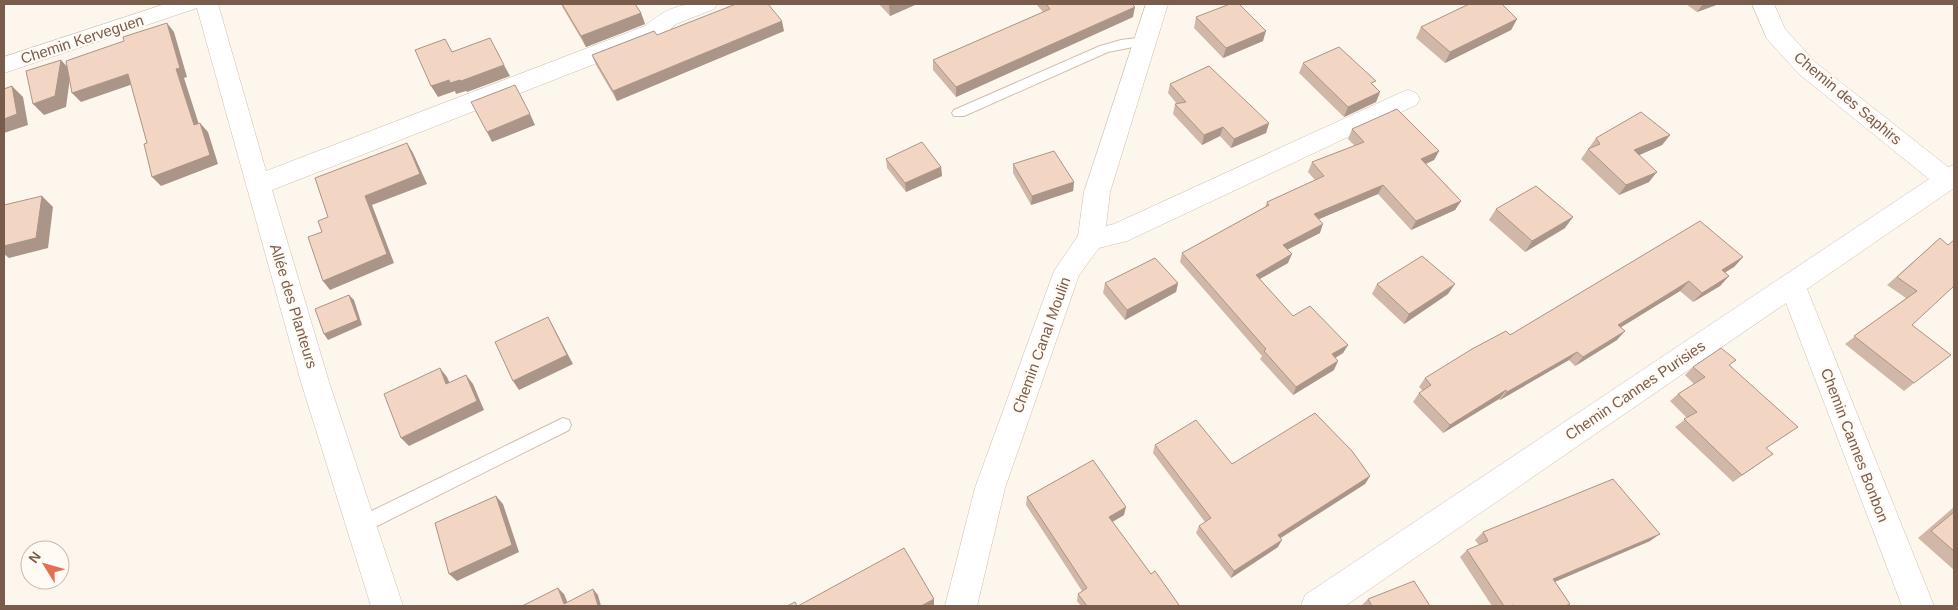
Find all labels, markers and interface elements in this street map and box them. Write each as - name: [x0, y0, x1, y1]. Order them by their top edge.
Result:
- street label: Chemin Kerveguen: [18, 11, 146, 67]
- street label: Chemin des Saphirs: [1791, 48, 1905, 148]
- street label: Allée des Planteurs: [267, 242, 321, 370]
- street label: Chemin Canal Moulin: [1008, 275, 1074, 415]
- street label: Chemin Cannes Purisies: [1562, 337, 1708, 443]
- street label: Chemin Cannes Bonbon: [1818, 366, 1892, 524]
- north arrow: [20, 540, 70, 590]
- text: N: [25, 548, 44, 566]

